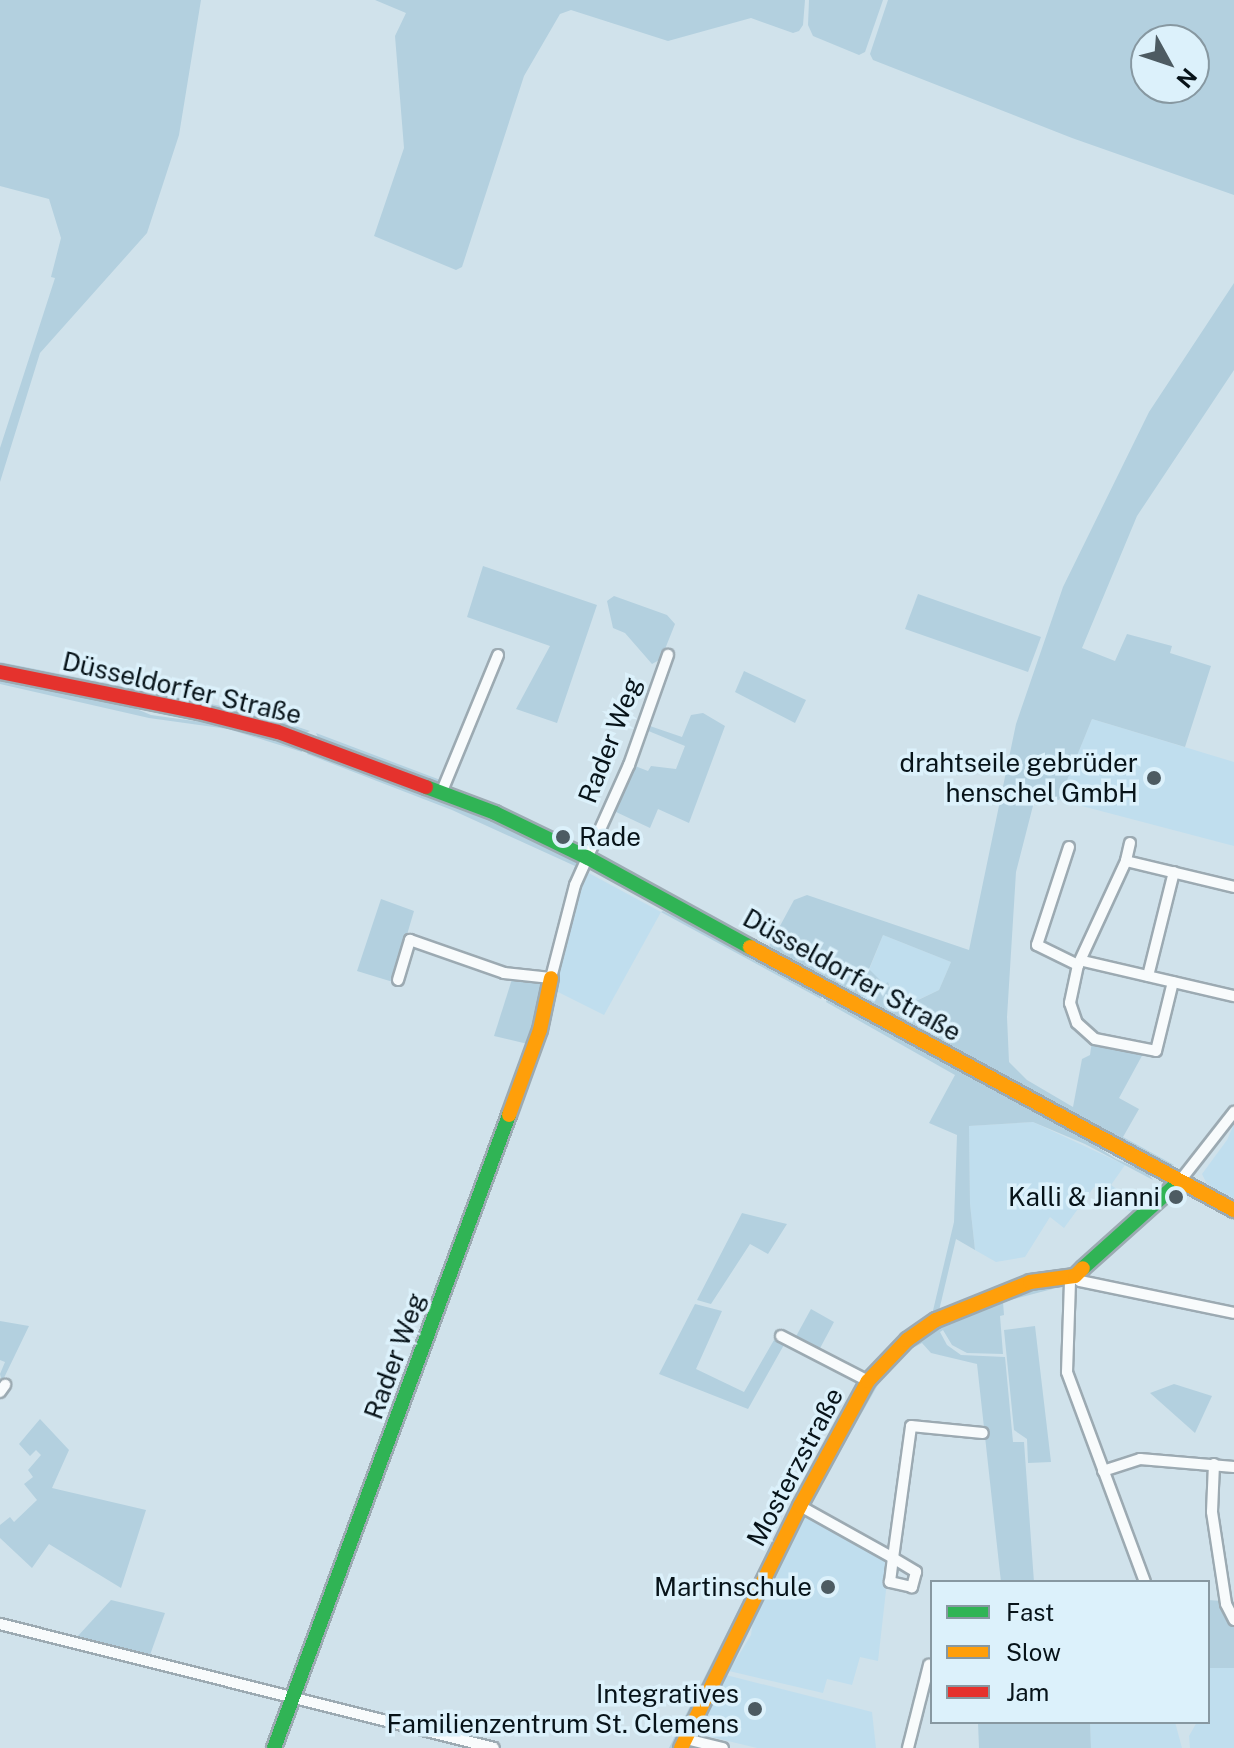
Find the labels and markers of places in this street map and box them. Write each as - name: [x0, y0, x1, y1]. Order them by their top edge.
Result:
- place label: drahtseile gebrüder henschel GmbH: [899, 747, 1138, 808]
- marker: drahtseile gebrüder henschel GmbH: [1145, 769, 1163, 787]
- place label: Rade: [579, 821, 641, 853]
- marker: Rade: [554, 828, 572, 846]
- place label: Kalli & Jianni: [1008, 1181, 1160, 1213]
- marker: Kalli & Jianni: [1167, 1188, 1185, 1206]
- place label: Martinschule: [654, 1571, 812, 1603]
- marker: Martinschule: [819, 1578, 837, 1596]
- place label: Integratives Familienzentrum St. Clemens: [386, 1678, 739, 1740]
- marker: Integratives Familienzentrum St. Clemens: [746, 1700, 764, 1718]

